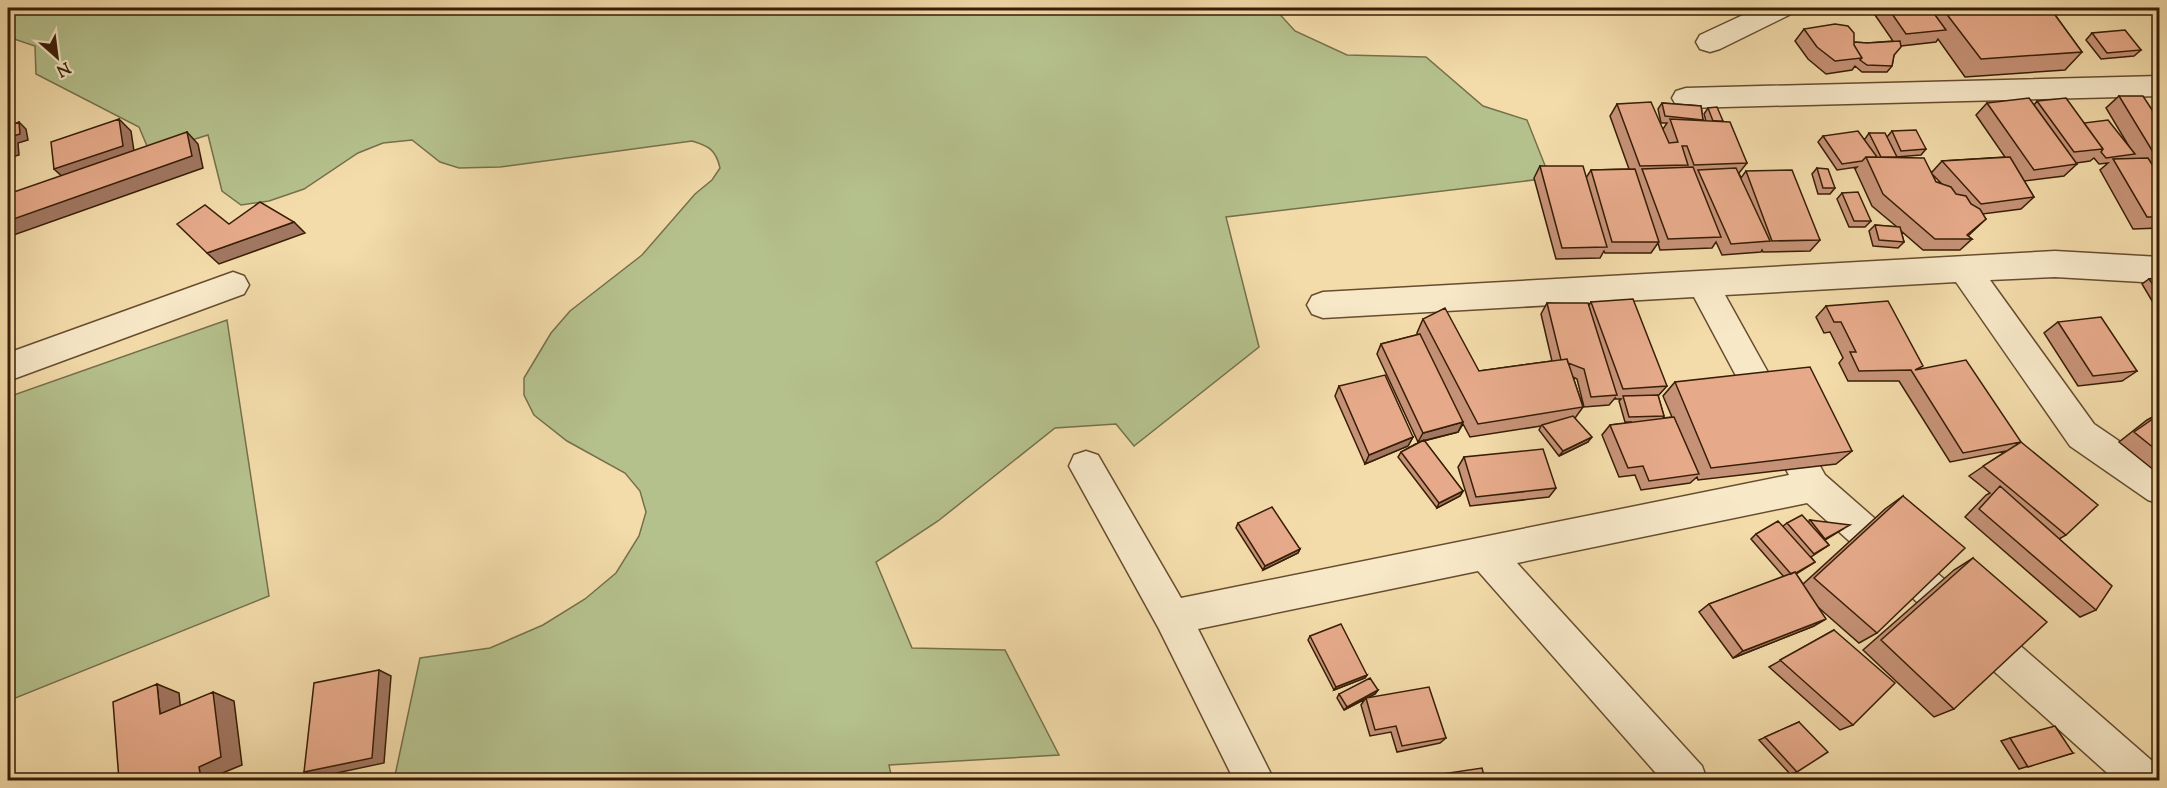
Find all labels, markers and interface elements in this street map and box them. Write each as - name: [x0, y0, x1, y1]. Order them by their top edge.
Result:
- north arrow: [27, 27, 87, 87]
- text: N: [52, 55, 74, 81]

